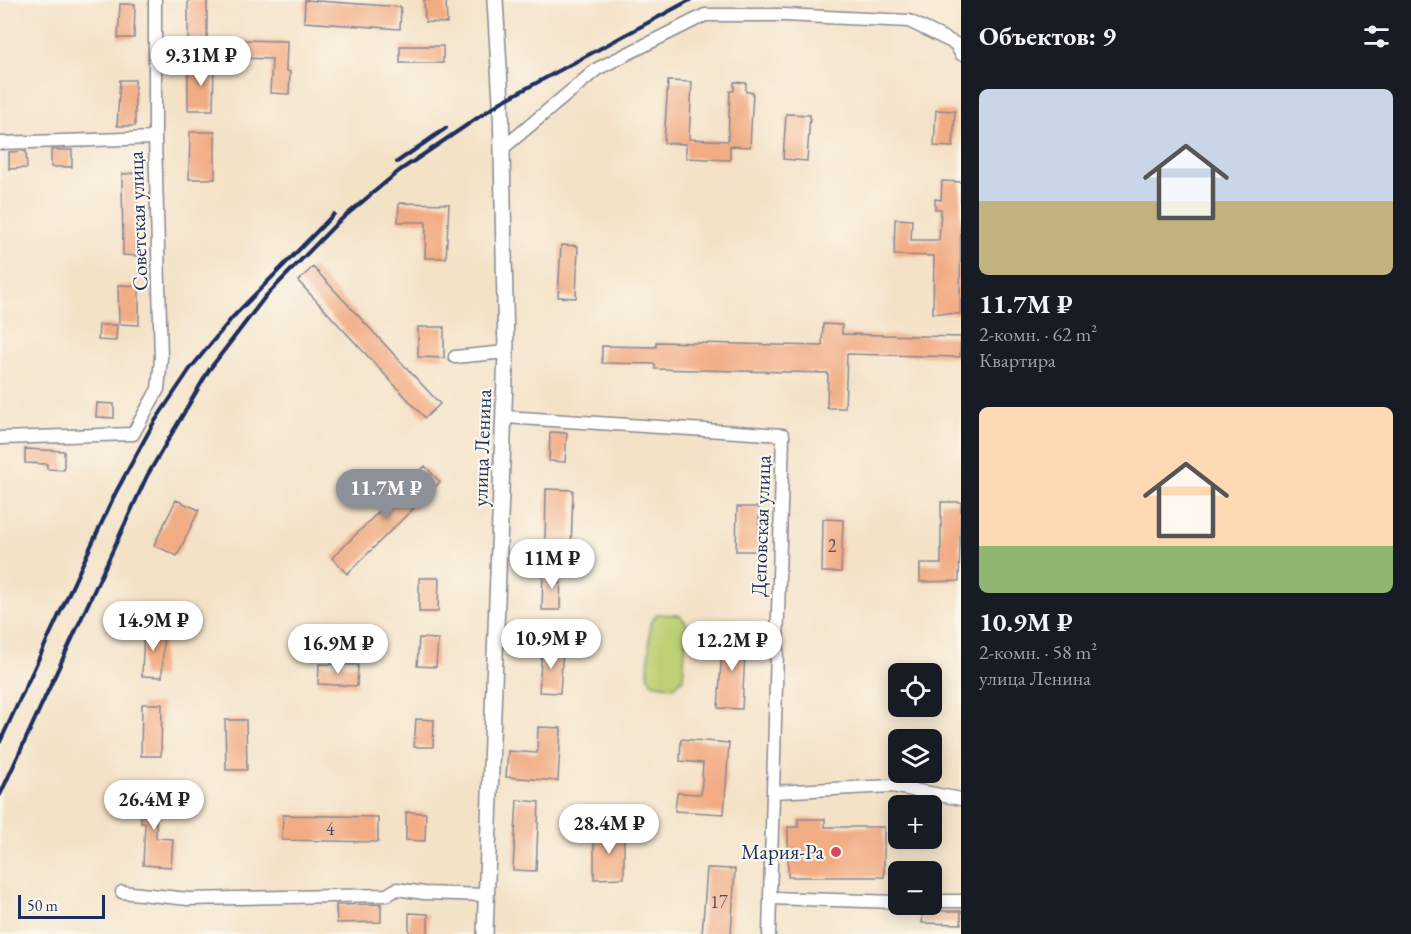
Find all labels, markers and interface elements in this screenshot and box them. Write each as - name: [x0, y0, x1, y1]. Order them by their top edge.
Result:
- text: Объектов: 9: [979, 19, 1116, 53]
- icon: filters: [1360, 20, 1393, 53]
- pin: 9.31M ₽: [146, 36, 256, 87]
- text: 9.31M ₽: [165, 42, 237, 68]
- icon: home: [1132, 128, 1240, 236]
- street label: Советская улица: [122, 150, 153, 291]
- text: 11.7M ₽: [979, 287, 1073, 321]
- text: 2-комн. · 62 m²: [979, 321, 1097, 347]
- text: Квартира: [979, 347, 1056, 373]
- street label: улица Ленина: [466, 388, 497, 507]
- icon: home: [1132, 446, 1240, 554]
- street label: Деповская улица: [745, 454, 776, 597]
- pin: 11.7M ₽: [331, 469, 441, 520]
- text: 11.7M ₽: [350, 475, 422, 501]
- house number: 2: [828, 534, 837, 557]
- pin: 11M ₽: [510, 539, 594, 590]
- text: 11M ₽: [524, 545, 580, 571]
- pin: 14.9M ₽: [98, 601, 208, 652]
- text: 10.9M ₽: [979, 605, 1073, 639]
- text: 14.9M ₽: [117, 607, 189, 633]
- pin: 10.9M ₽: [496, 619, 606, 670]
- pin: 12.2M ₽: [677, 621, 787, 672]
- pin: 16.9M ₽: [283, 624, 393, 675]
- text: 10.9M ₽: [515, 625, 587, 651]
- text: 12.2M ₽: [696, 627, 768, 653]
- text: 16.9M ₽: [302, 630, 374, 656]
- text: 2-комн. · 58 m²: [979, 639, 1097, 665]
- map controls: [888, 663, 942, 915]
- button: locate: [888, 663, 942, 717]
- text: улица Ленина: [979, 665, 1091, 691]
- button: layers: [888, 729, 942, 783]
- pin: 26.4M ₽: [99, 780, 209, 831]
- text: 26.4M ₽: [118, 786, 190, 812]
- button: +: [888, 795, 942, 849]
- pin: 28.4M ₽: [554, 804, 664, 855]
- text: 28.4M ₽: [573, 810, 645, 836]
- house number: 4: [326, 817, 335, 840]
- place label: Мария-Ра: [741, 838, 825, 865]
- marker: Мария-Ра: [829, 845, 843, 859]
- button: −: [888, 861, 942, 915]
- house number: 17: [710, 890, 728, 913]
- scale bar: [18, 892, 105, 920]
- text: 50 m: [27, 895, 58, 916]

